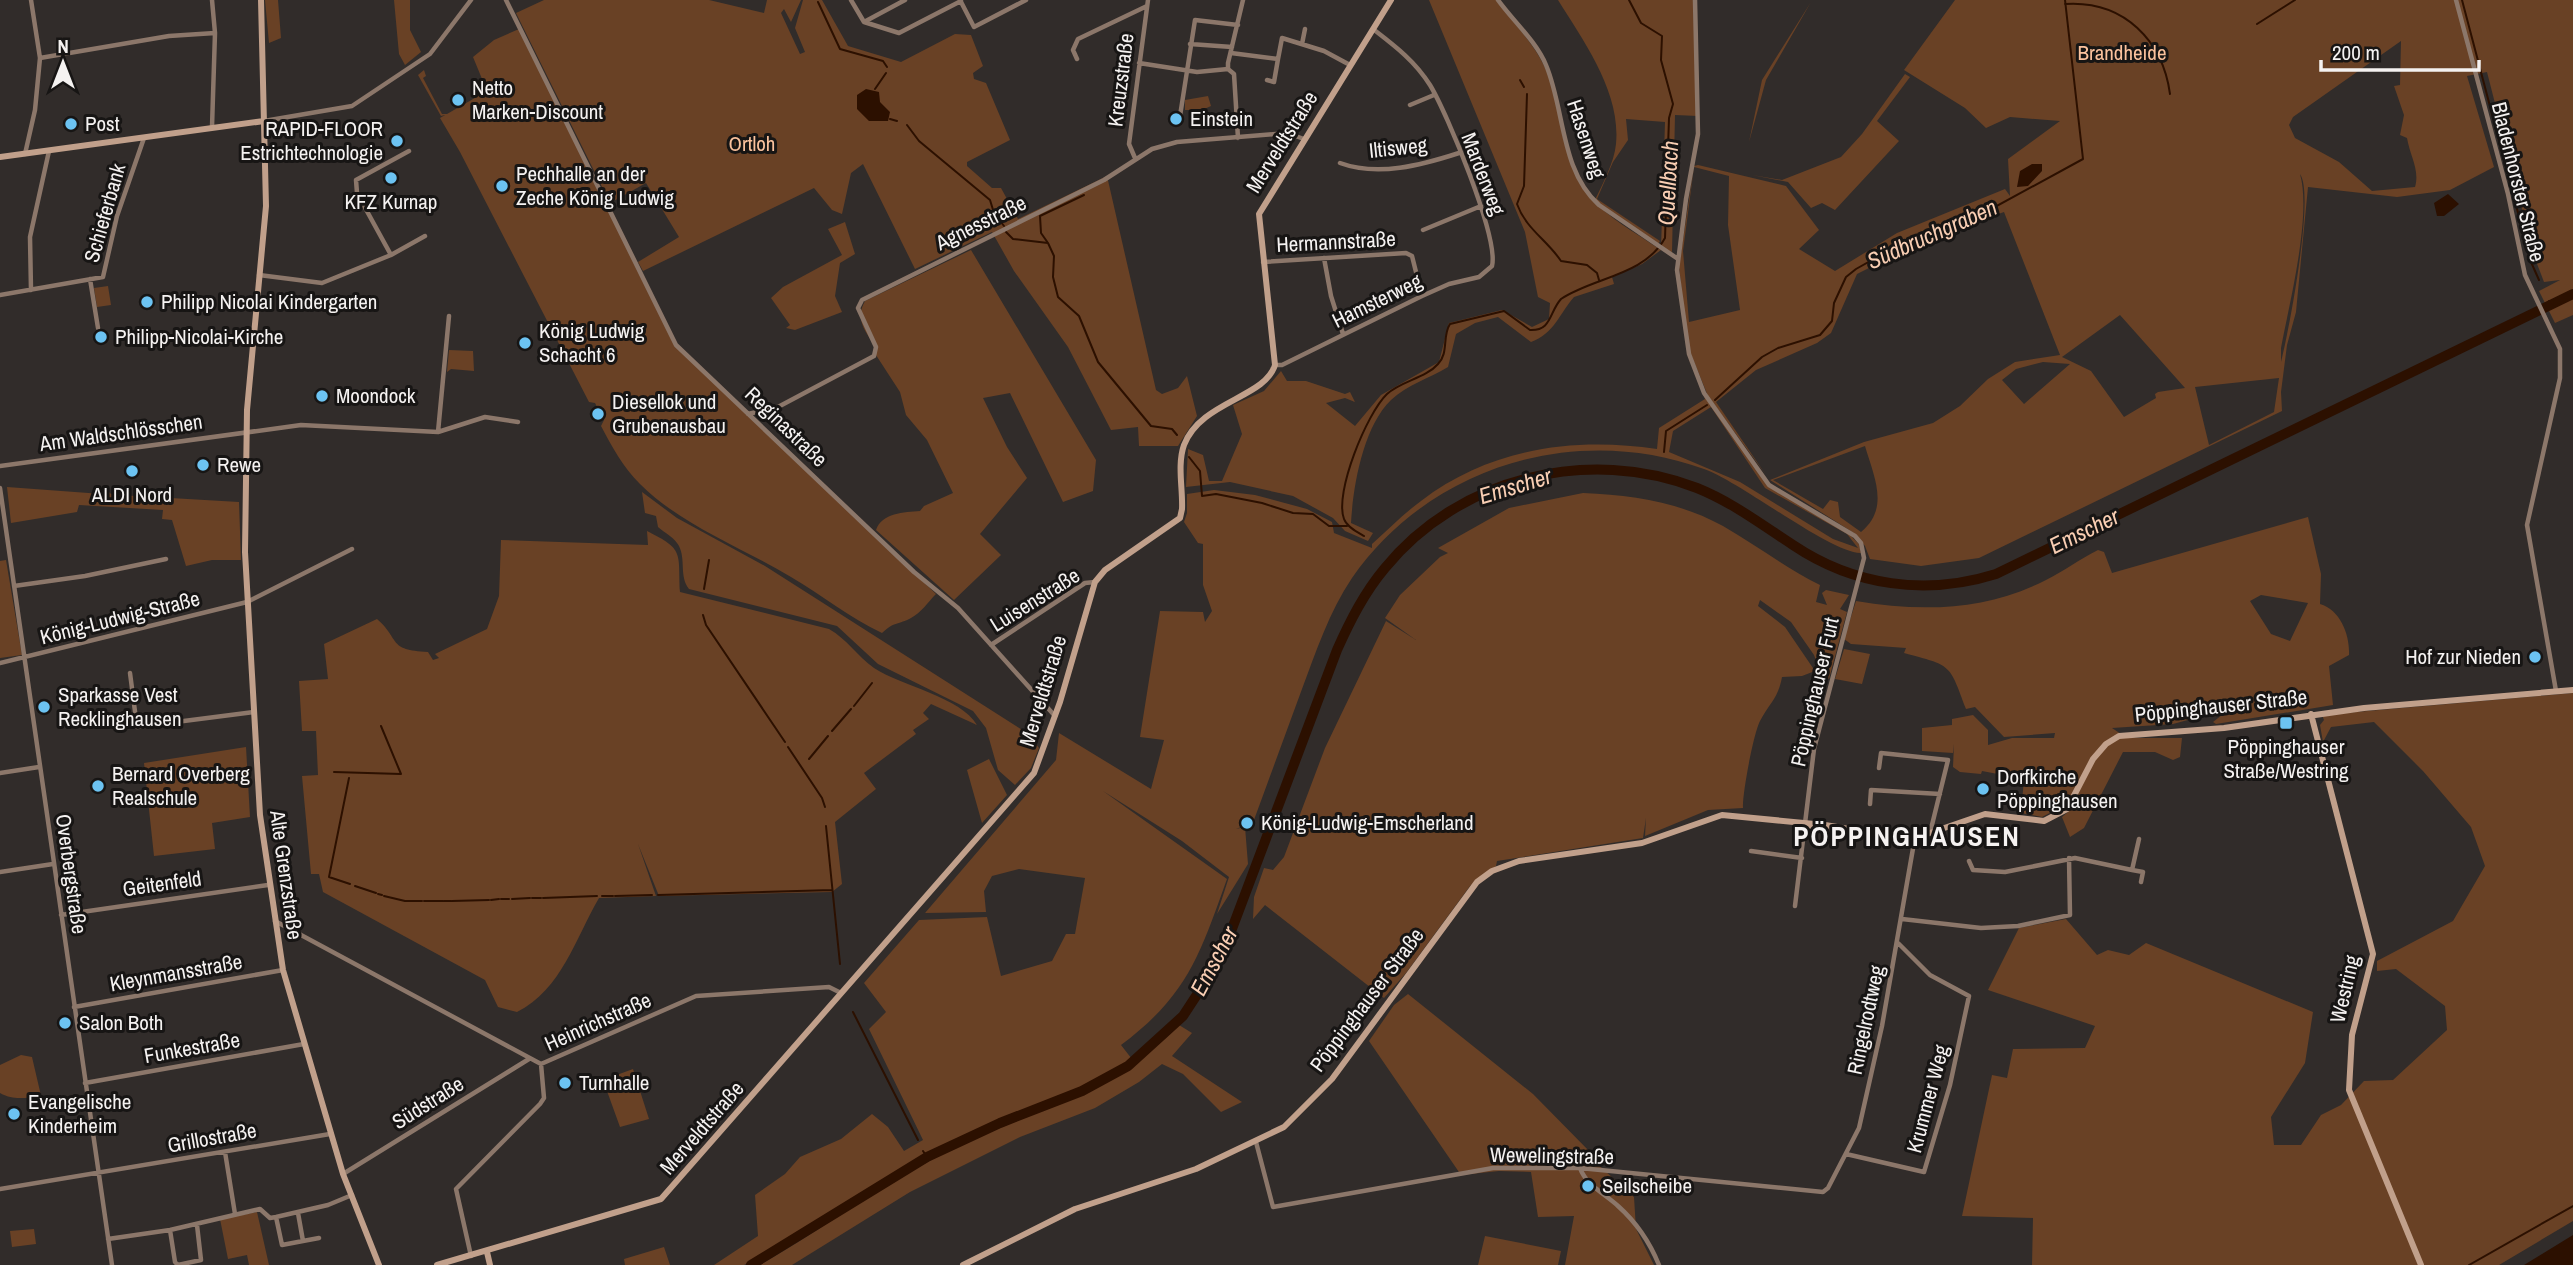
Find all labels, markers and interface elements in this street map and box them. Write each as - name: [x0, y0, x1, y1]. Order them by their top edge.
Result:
- north arrow: [28, 28, 98, 98]
- scale bar: [2321, 28, 2478, 72]
- street label: Kreuzstraße: [1100, 32, 1141, 128]
- text: N: [57, 33, 69, 59]
- park label: Brandheide: [2077, 38, 2167, 67]
- text: 200 m: [2332, 38, 2380, 67]
- place label: Netto Marken-Discount: [472, 73, 603, 126]
- street label: Merveldtstraße: [1239, 85, 1324, 198]
- marker: Netto Marken-Discount: [450, 92, 466, 108]
- street label: Hasenweg: [1560, 96, 1613, 182]
- street label: Bladenhorster Straße: [2485, 99, 2552, 265]
- place label: Einstein: [1190, 104, 1253, 133]
- place label: Post: [85, 109, 120, 138]
- marker: Einstein: [1168, 111, 1184, 127]
- place label: RAPID-FLOOR Estrichtechnologie: [240, 114, 383, 167]
- marker: Post: [63, 116, 79, 132]
- street label: Marderweg: [1454, 128, 1513, 220]
- park label: Ortloh: [729, 129, 775, 158]
- street label: Iltisweg: [1367, 130, 1429, 165]
- marker: RAPID-FLOOR Estrichtechnologie: [389, 133, 405, 149]
- water label: Quellbach: [1650, 140, 1685, 226]
- place label: Pechhalle an der Zeche König Ludwig: [516, 159, 674, 212]
- street label: Schieferbank: [77, 160, 133, 266]
- marker: KFZ Kurnap: [383, 170, 399, 186]
- marker: Pechhalle an der Zeche König Ludwig: [494, 178, 510, 194]
- place label: KFZ Kurnap: [345, 187, 437, 216]
- street label: Agnesstraße: [930, 188, 1031, 257]
- water label: Südbruchgraben: [1862, 191, 2002, 276]
- street label: Hermannstraße: [1275, 224, 1396, 259]
- street label: Hamsterweg: [1327, 266, 1427, 335]
- place label: Philipp Nicolai Kindergarten: [161, 287, 377, 316]
- marker: Philipp Nicolai Kindergarten: [139, 294, 155, 310]
- place label: König Ludwig Schacht 6: [539, 316, 645, 369]
- place label: Philipp-Nicolai-Kirche: [115, 322, 283, 351]
- marker: Philipp-Nicolai-Kirche: [93, 329, 109, 345]
- marker: König Ludwig Schacht 6: [517, 335, 533, 351]
- street label: Reginastraße: [739, 380, 834, 473]
- place label: Moondock: [336, 381, 416, 410]
- place label: Diesellok und Grubenausbau: [612, 387, 726, 440]
- marker: Moondock: [314, 388, 330, 404]
- marker: Diesellok und Grubenausbau: [590, 406, 606, 422]
- street label: Am Waldschlösschen: [37, 407, 204, 458]
- place label: Rewe: [217, 450, 261, 479]
- marker: Rewe: [195, 457, 211, 473]
- water label: Emscher: [1475, 460, 1556, 511]
- marker: ALDI Nord: [124, 463, 140, 479]
- place label: ALDI Nord: [91, 480, 172, 509]
- water label: Emscher: [2044, 500, 2125, 561]
- street label: Luisenstraße: [984, 561, 1085, 639]
- street label: König-Ludwig-Straße: [37, 584, 203, 651]
- street label: Pöppinghauser Furt: [1783, 614, 1846, 769]
- street label: Merveldtstraße: [1012, 632, 1073, 750]
- place label: Hof zur Nieden: [2405, 642, 2521, 671]
- marker: Hof zur Nieden: [2527, 649, 2543, 665]
- place label: Sparkasse Vest Recklinghausen: [58, 680, 181, 733]
- street label: Pöppinghauser Straße: [2133, 682, 2309, 729]
- marker: Sparkasse Vest Recklinghausen: [36, 699, 52, 715]
- marker: Pöppinghauser Straße/Westring: [2278, 715, 2294, 731]
- place label: Pöppinghauser Straße/Westring: [2223, 732, 2349, 785]
- place label: Bernard Overberg Realschule: [112, 759, 250, 812]
- place label: Dorfkirche Pöppinghausen: [1997, 762, 2118, 815]
- marker: Bernard Overberg Realschule: [90, 778, 106, 794]
- marker: Dorfkirche Pöppinghausen: [1975, 781, 1991, 797]
- street label: Alte Grenzstraße: [263, 807, 310, 941]
- place label: König-Ludwig-Emscherland: [1261, 808, 1473, 837]
- street label: Overbergstraße: [49, 812, 94, 936]
- marker: König-Ludwig-Emscherland: [1239, 815, 1255, 831]
- district label: PÖPPINGHAUSEN: [1793, 817, 2021, 855]
- street label: Geitenfeld: [121, 864, 203, 903]
- water label: Emscher: [1182, 920, 1245, 1001]
- street label: Pöppinghauser Straße: [1303, 922, 1430, 1078]
- street label: Kleynmansstraße: [107, 947, 244, 998]
- street label: Westring: [2323, 952, 2366, 1026]
- street label: Ringelrodtweg: [1840, 962, 1891, 1077]
- street label: Heinrichstraße: [540, 985, 656, 1058]
- place label: Salon Both: [79, 1008, 163, 1037]
- marker: Salon Both: [57, 1015, 73, 1031]
- street label: Funkestraße: [142, 1025, 242, 1070]
- street label: Krummer Weg: [1899, 1041, 1956, 1156]
- place label: Turnhalle: [579, 1068, 649, 1097]
- street label: Südstraße: [386, 1069, 469, 1136]
- marker: Turnhalle: [557, 1075, 573, 1091]
- street label: Merveldtstraße: [653, 1075, 750, 1181]
- place label: Evangelische Kinderheim: [28, 1087, 131, 1140]
- marker: Evangelische Kinderheim: [6, 1106, 22, 1122]
- street label: Grillostraße: [165, 1115, 259, 1160]
- street label: Wewelingstraße: [1490, 1140, 1614, 1171]
- place label: Seilscheibe: [1602, 1171, 1692, 1200]
- marker: Seilscheibe: [1580, 1178, 1596, 1194]

